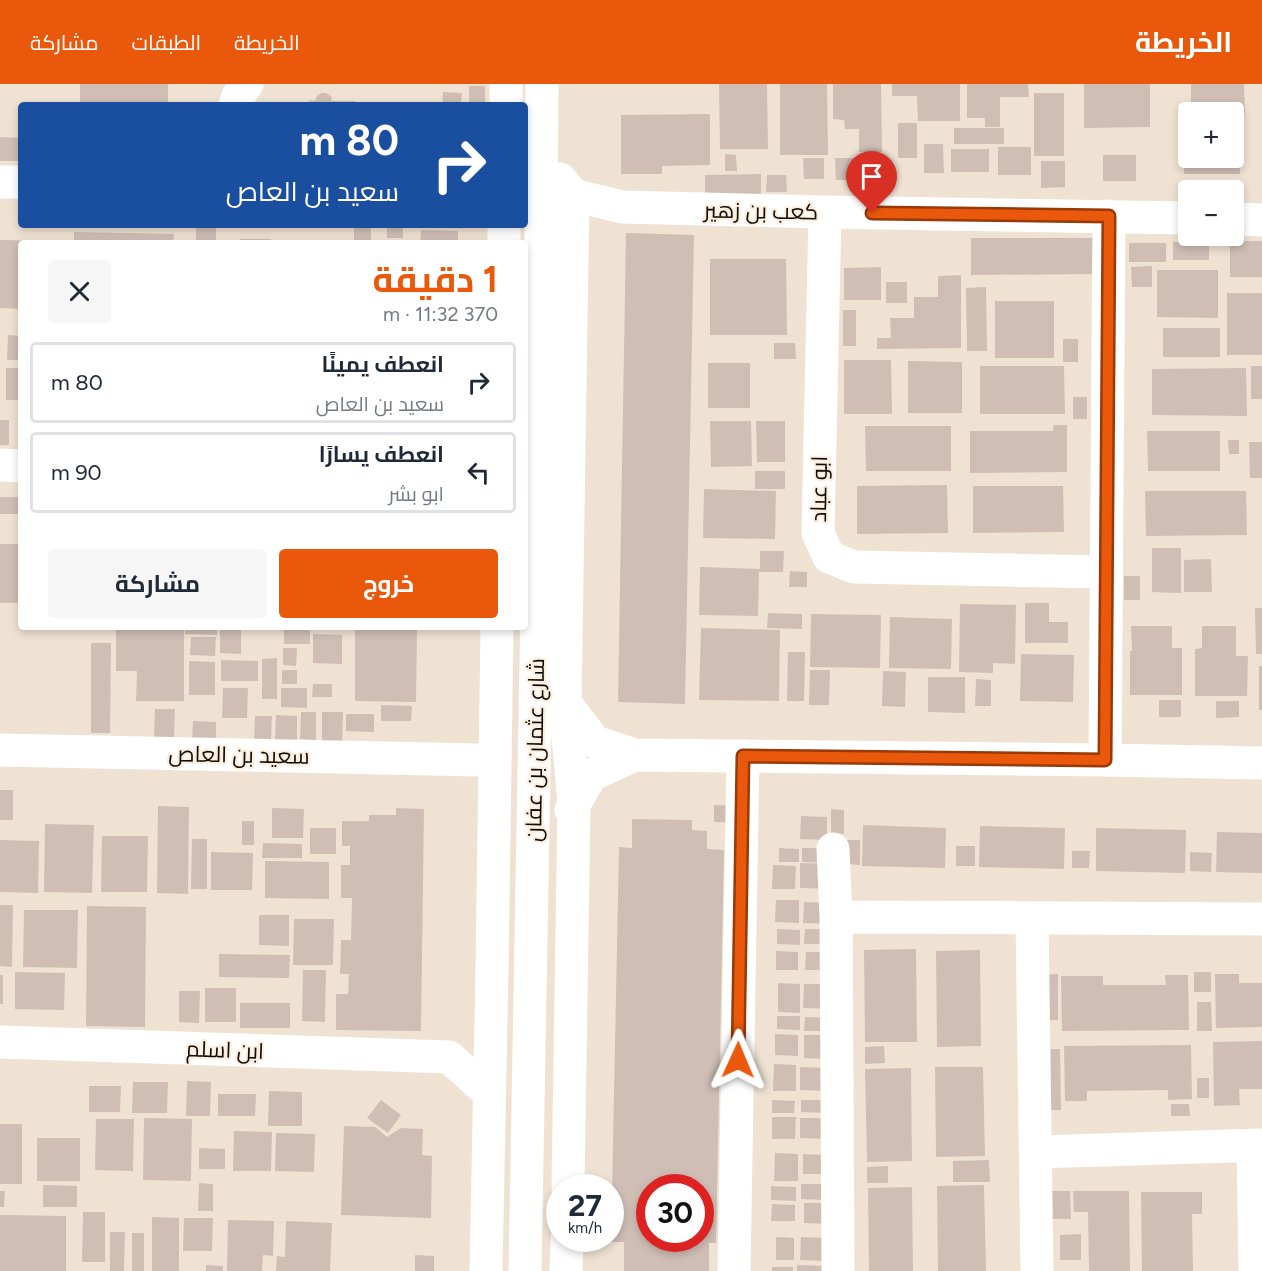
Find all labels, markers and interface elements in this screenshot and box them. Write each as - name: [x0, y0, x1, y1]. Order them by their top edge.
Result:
- text: الخريطة: [1135, 25, 1232, 59]
- text: مشاركة: [30, 30, 99, 55]
- text: الطبقات: [132, 30, 201, 55]
- text: الخريطة: [234, 30, 300, 55]
- map controls: [1178, 102, 1244, 246]
- button: +: [1178, 102, 1244, 168]
- text: 80 m: [299, 115, 399, 166]
- icon: right: [420, 126, 498, 204]
- pin: [846, 151, 897, 213]
- icon: arrive: [855, 160, 888, 193]
- text: سعيد بن العاص: [226, 175, 399, 208]
- button: −: [1178, 180, 1244, 246]
- street label: كعب بن زهير: [702, 196, 818, 225]
- text: 1 دقيقة: [372, 258, 498, 301]
- button: close: [48, 260, 111, 323]
- text: 370 m · 11:32: [383, 302, 498, 326]
- text: انعطف يمينًا: [321, 351, 444, 378]
- icon: right: [462, 366, 495, 399]
- text: 80 m: [51, 369, 103, 396]
- text: سعيد بن العاص: [316, 392, 444, 416]
- text: انعطف يسارًا: [319, 441, 444, 468]
- street label: ابو عباد: [805, 455, 833, 523]
- icon: left: [462, 456, 495, 489]
- text: 90 m: [51, 459, 102, 486]
- text: ابو بشر: [389, 482, 444, 506]
- button: مشاركة: [48, 549, 267, 618]
- button: خروج: [279, 549, 498, 618]
- street label: شارع عثمان بن عفان: [520, 658, 551, 842]
- street label: سعيد بن العاص: [168, 740, 310, 770]
- position arrow: [706, 1028, 770, 1092]
- street label: ابن اسلم: [185, 1035, 264, 1067]
- speed limit sign: 30: [636, 1174, 714, 1252]
- text: 27: [568, 1187, 602, 1224]
- text: km/h: [568, 1219, 602, 1237]

